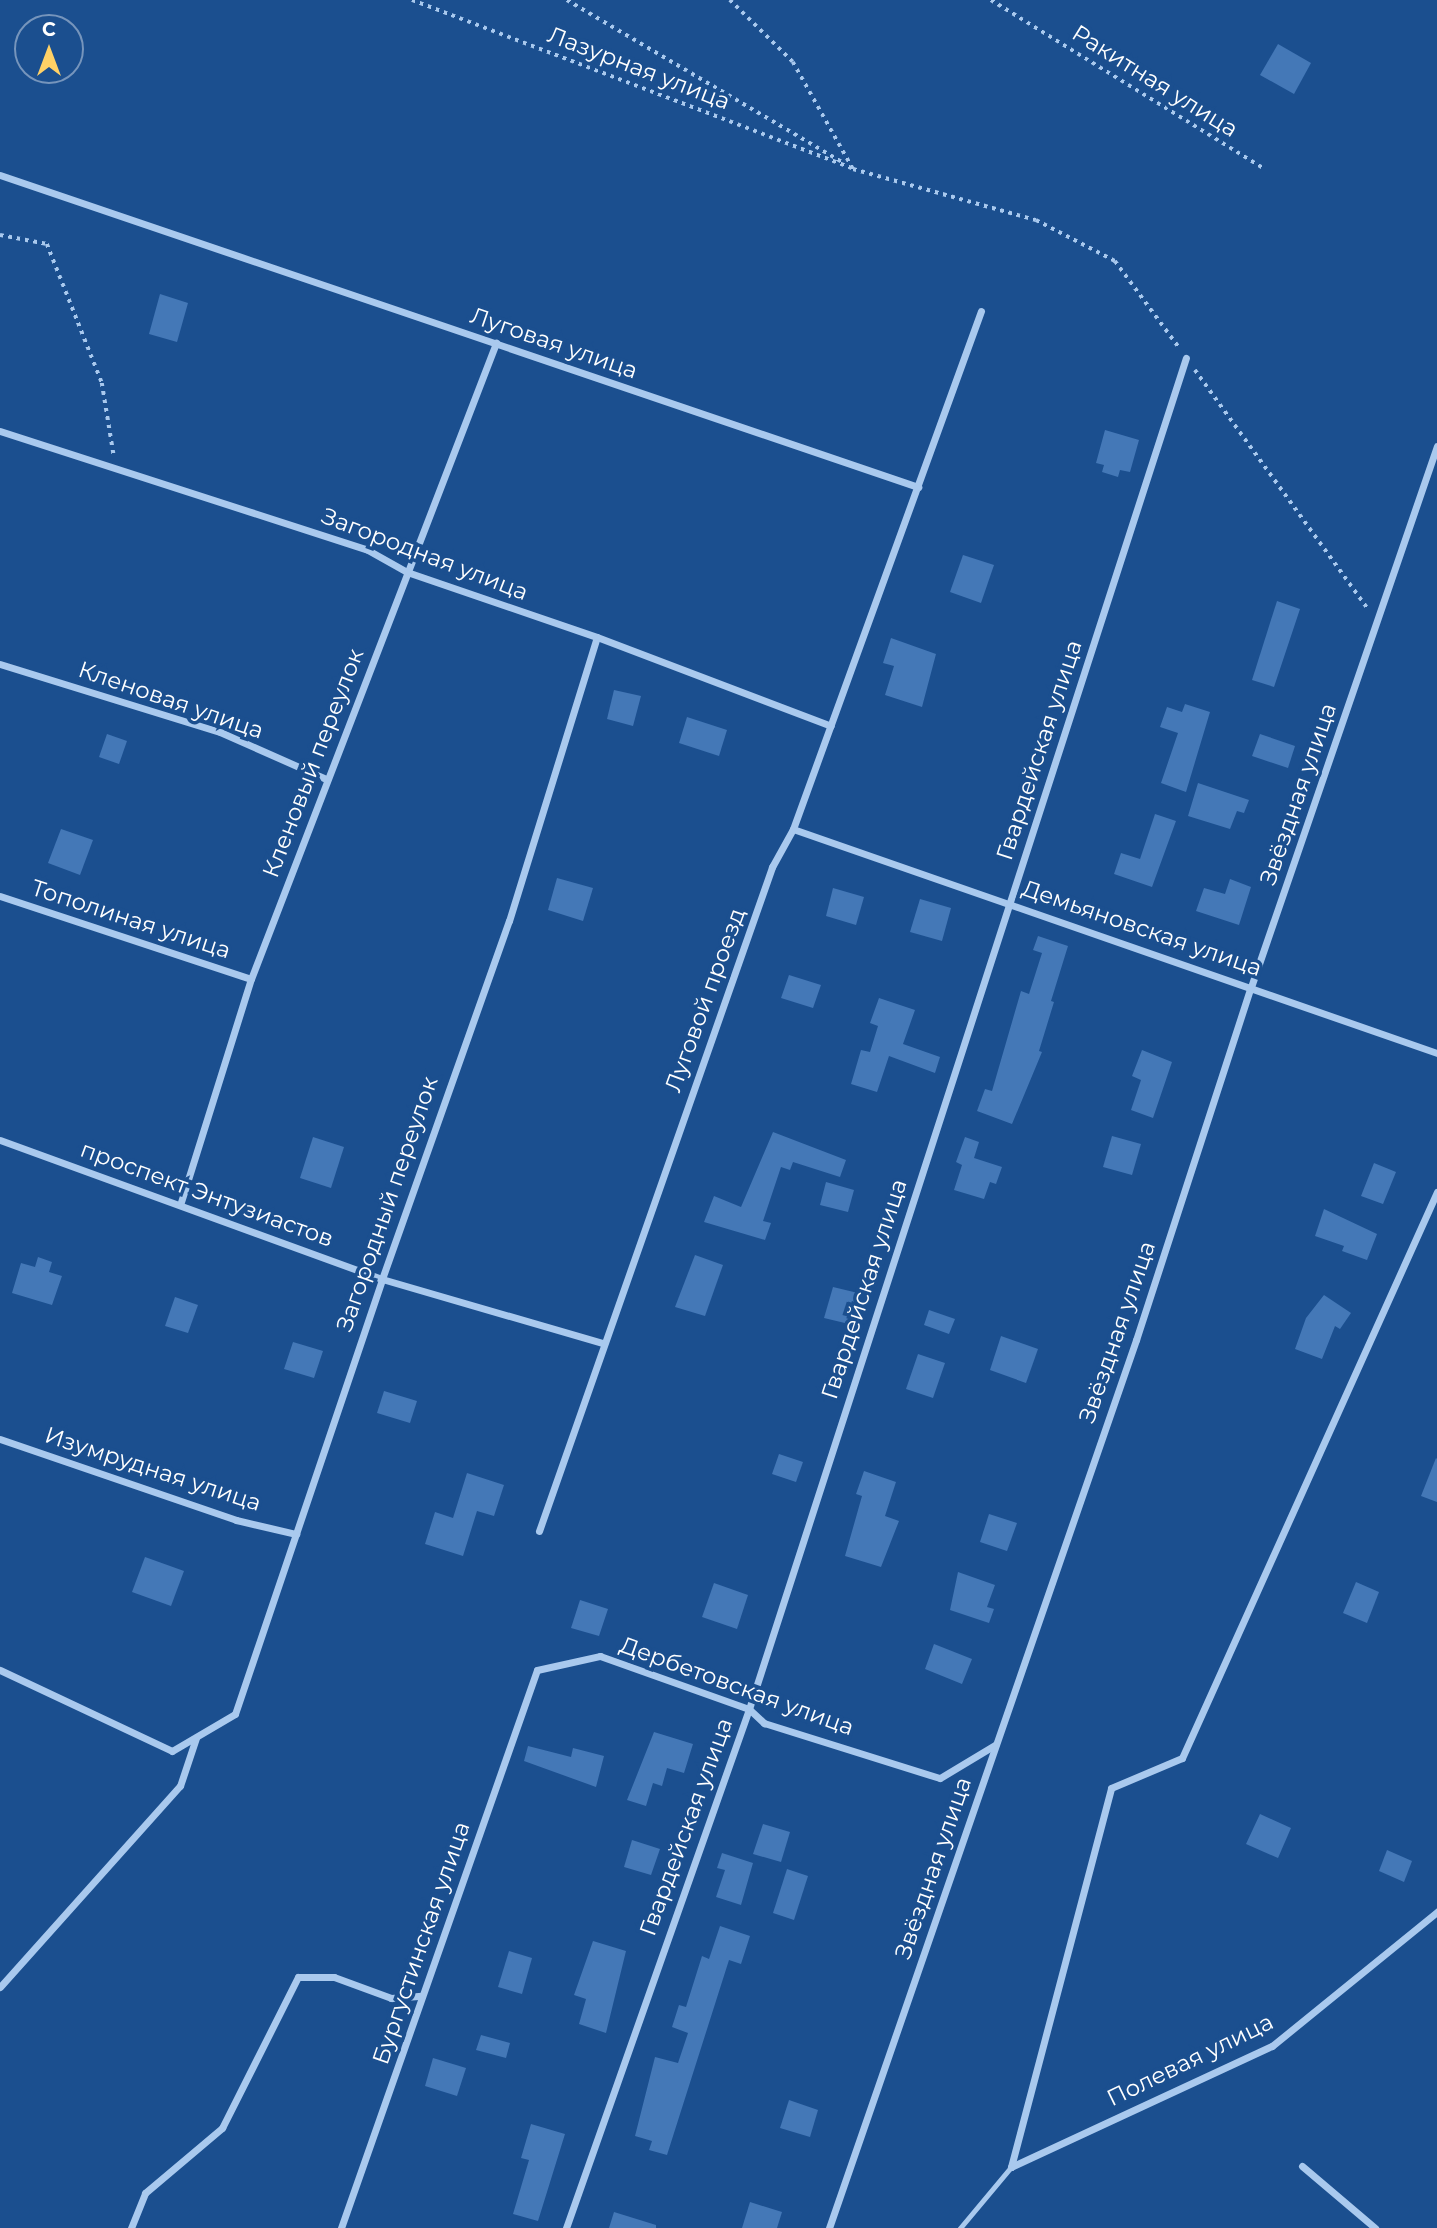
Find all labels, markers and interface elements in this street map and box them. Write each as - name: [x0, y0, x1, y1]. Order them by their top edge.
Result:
- north arrow: [14, 14, 84, 84]
- text: С: [42, 18, 56, 41]
- street label: Ракитная улица: [1067, 19, 1243, 143]
- street label: Лазурная улица: [544, 21, 734, 115]
- street label: Луговая улица: [467, 301, 641, 385]
- street label: Загородная улица: [318, 502, 532, 606]
- street label: Гвардейская улица: [990, 636, 1088, 864]
- street label: Кленовый переулок: [257, 645, 369, 881]
- street label: Кленовая улица: [75, 655, 267, 745]
- street label: Звёздная улица: [1254, 699, 1342, 889]
- street label: Тополиная улица: [28, 874, 234, 964]
- street label: Демьяновская улица: [1019, 874, 1265, 982]
- street label: Луговой проезд: [659, 904, 751, 1096]
- street label: Загородный переулок: [330, 1073, 444, 1335]
- street label: проспект Энтузиастов: [77, 1135, 337, 1253]
- street label: Гвардейская улица: [815, 1175, 913, 1403]
- street label: Звёздная улица: [1073, 1237, 1161, 1427]
- street label: Изумрудная улица: [41, 1421, 265, 1517]
- street label: Дербетовская улица: [616, 1631, 858, 1741]
- street label: Гвардейская улица: [634, 1714, 738, 1940]
- street label: Звёздная улица: [889, 1773, 977, 1963]
- street label: Бургустинская улица: [367, 1818, 475, 2068]
- street label: Полевая улица: [1102, 2008, 1278, 2112]

